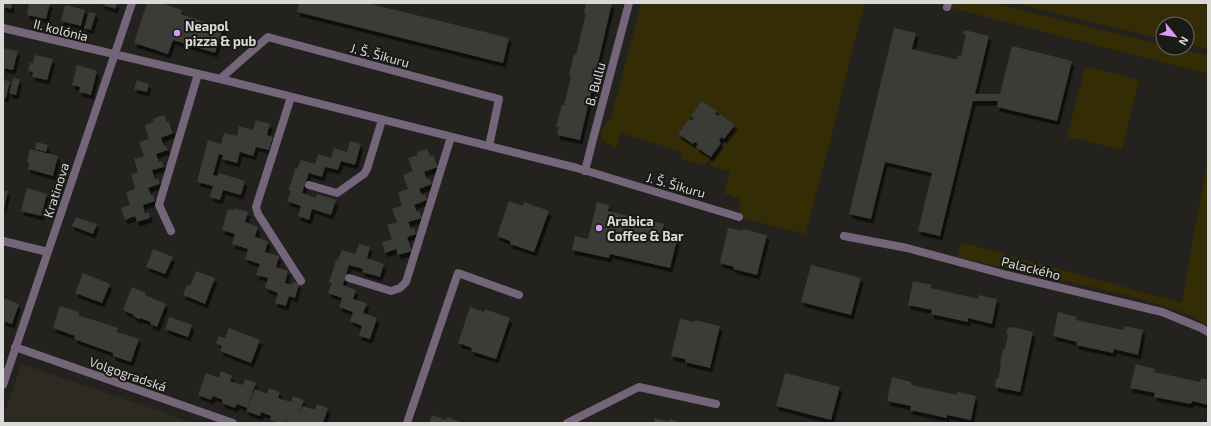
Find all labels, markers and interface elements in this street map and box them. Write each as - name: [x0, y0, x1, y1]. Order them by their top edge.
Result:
- street label: II. kolónia: [32, 16, 90, 44]
- north arrow: [1155, 16, 1195, 56]
- place label: Neapol pizza & pub: [185, 18, 257, 49]
- marker: Neapol pizza & pub: [172, 28, 182, 38]
- text: N: [1176, 35, 1192, 48]
- street label: J. Š. Šikuru: [349, 39, 411, 71]
- street label: B. Bullu: [582, 60, 608, 108]
- street label: Kratinova: [40, 160, 72, 220]
- street label: J. Š. Šikuru: [645, 169, 707, 201]
- place label: Arabica Coffee & Bar: [607, 213, 684, 244]
- marker: Arabica Coffee & Bar: [594, 223, 604, 233]
- street label: Palackého: [1000, 253, 1062, 283]
- street label: Volgogradská: [87, 353, 169, 395]

